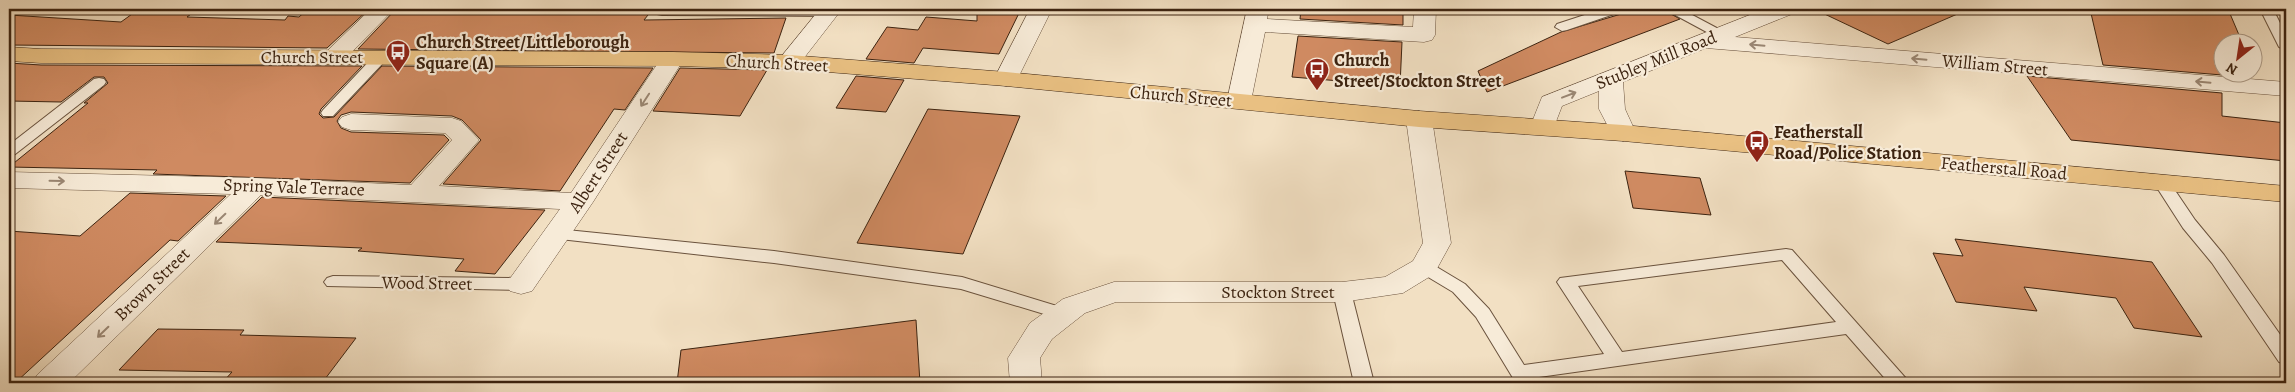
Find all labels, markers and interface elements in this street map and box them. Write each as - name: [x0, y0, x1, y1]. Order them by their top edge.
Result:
- street label: Stubley Mill Road: [1592, 25, 1720, 95]
- place label: Church Street/Littleborough Square (A): [416, 30, 630, 75]
- north arrow: [2212, 32, 2262, 82]
- bus stop icon: Church Street/Littleborough Square (A): [385, 39, 411, 73]
- one-way arrow: [1749, 41, 1765, 50]
- street label: Church Street: [261, 45, 363, 69]
- street label: Church Street: [725, 48, 829, 78]
- place label: Church Street/Stockton Street: [1334, 48, 1501, 93]
- street label: William Street: [1940, 48, 2049, 82]
- one-way arrow: [1911, 54, 1927, 63]
- bus stop icon: Church Street/Stockton Street: [1304, 57, 1330, 91]
- text: N: [2223, 58, 2241, 80]
- one-way arrow: [2195, 78, 2211, 87]
- street label: Church Street: [1129, 80, 1233, 112]
- one-way arrow: [1561, 90, 1576, 99]
- one-way arrow: [640, 93, 651, 107]
- place label: Featherstall Road/Police Station: [1774, 120, 1922, 165]
- street label: Albert Street: [562, 127, 633, 218]
- bus stop icon: Featherstall Road/Police Station: [1744, 129, 1770, 163]
- street label: Featherstall Road: [1940, 151, 2069, 186]
- street label: Spring Vale Terrace: [223, 173, 365, 201]
- one-way arrow: [49, 176, 65, 186]
- one-way arrow: [214, 213, 226, 225]
- street label: Brown Street: [109, 242, 195, 326]
- street label: Wood Street: [380, 270, 473, 296]
- street label: Stockton Street: [1221, 280, 1335, 304]
- one-way arrow: [97, 326, 109, 338]

